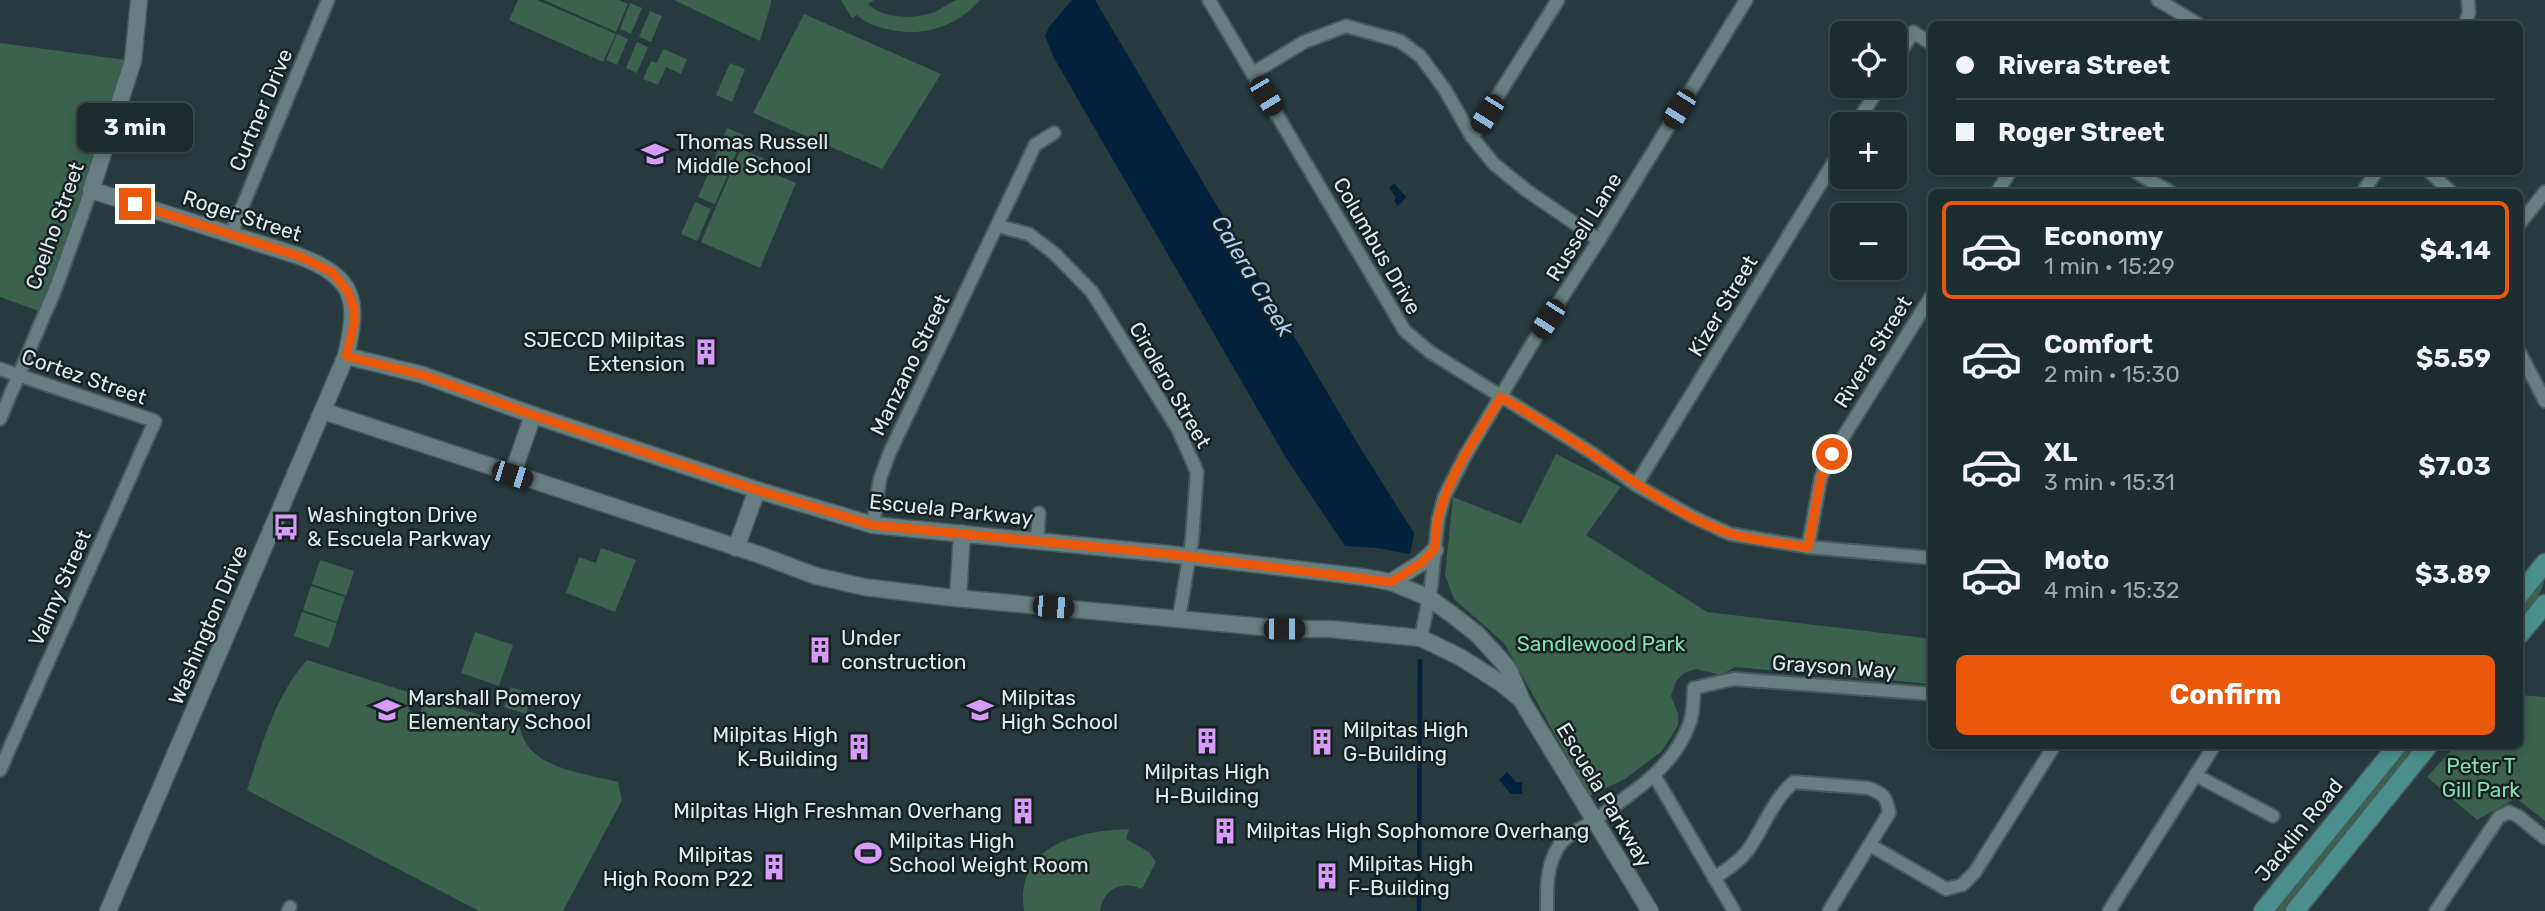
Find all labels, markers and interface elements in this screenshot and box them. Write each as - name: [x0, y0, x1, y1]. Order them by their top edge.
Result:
- map controls: [1830, 21, 1907, 280]
- button: locate: [1830, 21, 1907, 98]
- street label: Curtner Drive: [224, 45, 298, 175]
- text: Rivera Street: [1998, 50, 2170, 81]
- car: [1247, 73, 1286, 119]
- car: [1659, 86, 1700, 132]
- car: [1467, 91, 1508, 137]
- callout: 3 min: [77, 102, 193, 152]
- button: +: [1830, 112, 1907, 189]
- text: 3 min: [104, 113, 166, 141]
- text: Roger Street: [1998, 117, 2165, 148]
- place label: Thomas Russell Middle School: [676, 129, 828, 178]
- school or university icon: Thomas Russell Middle School: [640, 139, 670, 169]
- street label: Coelho Street: [20, 159, 89, 293]
- street label: Russell Lane: [1540, 168, 1627, 285]
- street label: Columbus Drive: [1328, 173, 1427, 319]
- street label: Roger Street: [180, 185, 305, 246]
- route end: [119, 188, 151, 220]
- button: −: [1830, 203, 1907, 280]
- water label: Calera Creek: [1206, 210, 1301, 343]
- icon: car: [1960, 219, 2023, 282]
- text: Economy: [2044, 221, 2163, 252]
- text: $4.14: [2420, 235, 2491, 266]
- street label: Kizer Street: [1683, 251, 1762, 361]
- text: 1 min · 15:29: [2044, 252, 2175, 280]
- street label: Manzano Street: [865, 290, 955, 439]
- street label: Rivera Street: [1828, 291, 1917, 412]
- car: [1528, 296, 1569, 342]
- street label: Cirolero Street: [1124, 317, 1217, 452]
- place label: SJECCD Milpitas Extension: [523, 327, 685, 376]
- icon: car: [1960, 327, 2023, 390]
- text: Comfort: [2044, 329, 2153, 360]
- building icon: SJECCD Milpitas Extension: [691, 337, 721, 367]
- street label: Cortez Street: [18, 343, 150, 410]
- text: $5.59: [2416, 343, 2491, 374]
- text: 2 min · 15:30: [2044, 360, 2180, 388]
- icon: car: [1960, 435, 2023, 498]
- text: XL: [2044, 437, 2077, 468]
- route start: [1816, 438, 1848, 470]
- text: $7.03: [2418, 451, 2491, 482]
- car: [489, 459, 536, 491]
- text: 3 min · 15:31: [2044, 468, 2175, 496]
- street label: Escuela Parkway: [868, 488, 1035, 531]
- place label: Washington Drive & Escuela Parkway: [307, 502, 492, 551]
- bus stop icon: Washington Drive & Escuela Parkway: [271, 512, 301, 542]
- street label: Valmy Street: [23, 526, 96, 650]
- street label: Washington Drive: [163, 541, 252, 708]
- icon: car: [1960, 543, 2023, 606]
- text: Moto: [2044, 545, 2109, 576]
- text: $3.89: [2415, 559, 2491, 590]
- text: 4 min · 15:32: [2044, 576, 2179, 604]
- car: [1032, 595, 1075, 619]
- car: [1264, 619, 1306, 640]
- place label: Under construction: [841, 625, 967, 674]
- park label: Sandlewood Park: [1517, 631, 1685, 656]
- building icon: Under construction: [805, 635, 835, 665]
- street label: Grayson Way: [1771, 650, 1897, 683]
- button: Confirm: [1956, 655, 2495, 735]
- place label: Marshall Pomeroy Elementary School: [408, 685, 591, 734]
- place label: Milpitas High School: [1001, 685, 1118, 734]
- school or university icon: Marshall Pomeroy Elementary School: [372, 695, 402, 725]
- school or university icon: Milpitas High School: [965, 695, 995, 725]
- place label: Milpitas High G-Building: [1343, 717, 1469, 766]
- street label: Escuela Parkway: [1551, 718, 1658, 872]
- place label: Milpitas High K-Building: [712, 722, 838, 771]
- building icon: Milpitas High H-Building: [1192, 726, 1222, 756]
- building icon: Milpitas High G-Building: [1307, 727, 1337, 757]
- building icon: Milpitas High K-Building: [844, 732, 874, 762]
- park label: Peter T Gill Park: [2442, 753, 2520, 802]
- place label: Milpitas High H-Building: [1144, 759, 1270, 808]
- street label: Jacklin Road: [2250, 773, 2348, 886]
- building icon: Milpitas High Freshman Overhang: [1008, 796, 1038, 826]
- place label: Milpitas High Freshman Overhang: [673, 798, 1002, 823]
- building icon: Milpitas High Sophomore Overhang: [1210, 816, 1240, 846]
- place label: Milpitas High Sophomore Overhang: [1246, 818, 1589, 843]
- place label: Milpitas High School Weight Room: [889, 828, 1089, 877]
- sports icon: Milpitas High School Weight Room: [853, 838, 883, 868]
- place label: Milpitas High Room P22: [603, 842, 753, 891]
- place label: Milpitas High F-Building: [1348, 851, 1474, 900]
- building icon: Milpitas High Room P22: [759, 852, 789, 882]
- building icon: Milpitas High F-Building: [1312, 861, 1342, 891]

